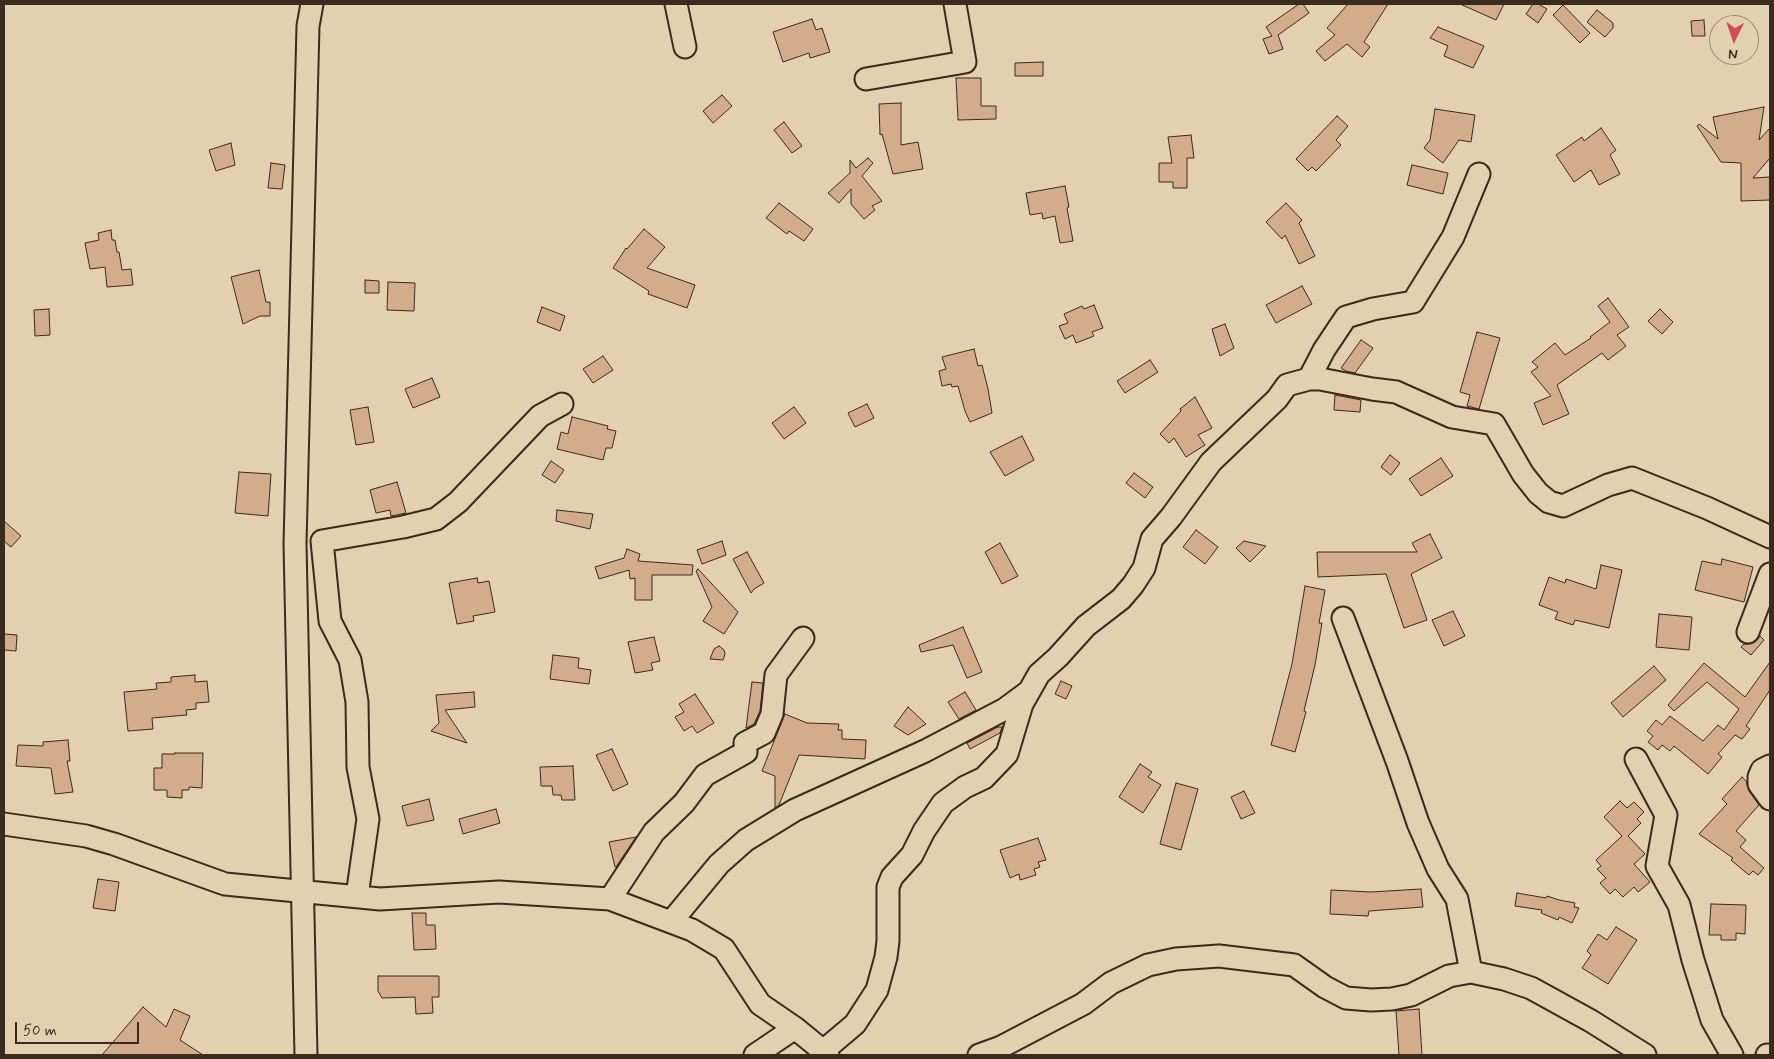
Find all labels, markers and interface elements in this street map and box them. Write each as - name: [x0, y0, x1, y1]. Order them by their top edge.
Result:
- north arrow: [1709, 15, 1759, 65]
- text: N: [1728, 45, 1738, 63]
- scale bar: [18, 1012, 141, 1044]
- text: 50 m: [23, 1021, 57, 1041]

